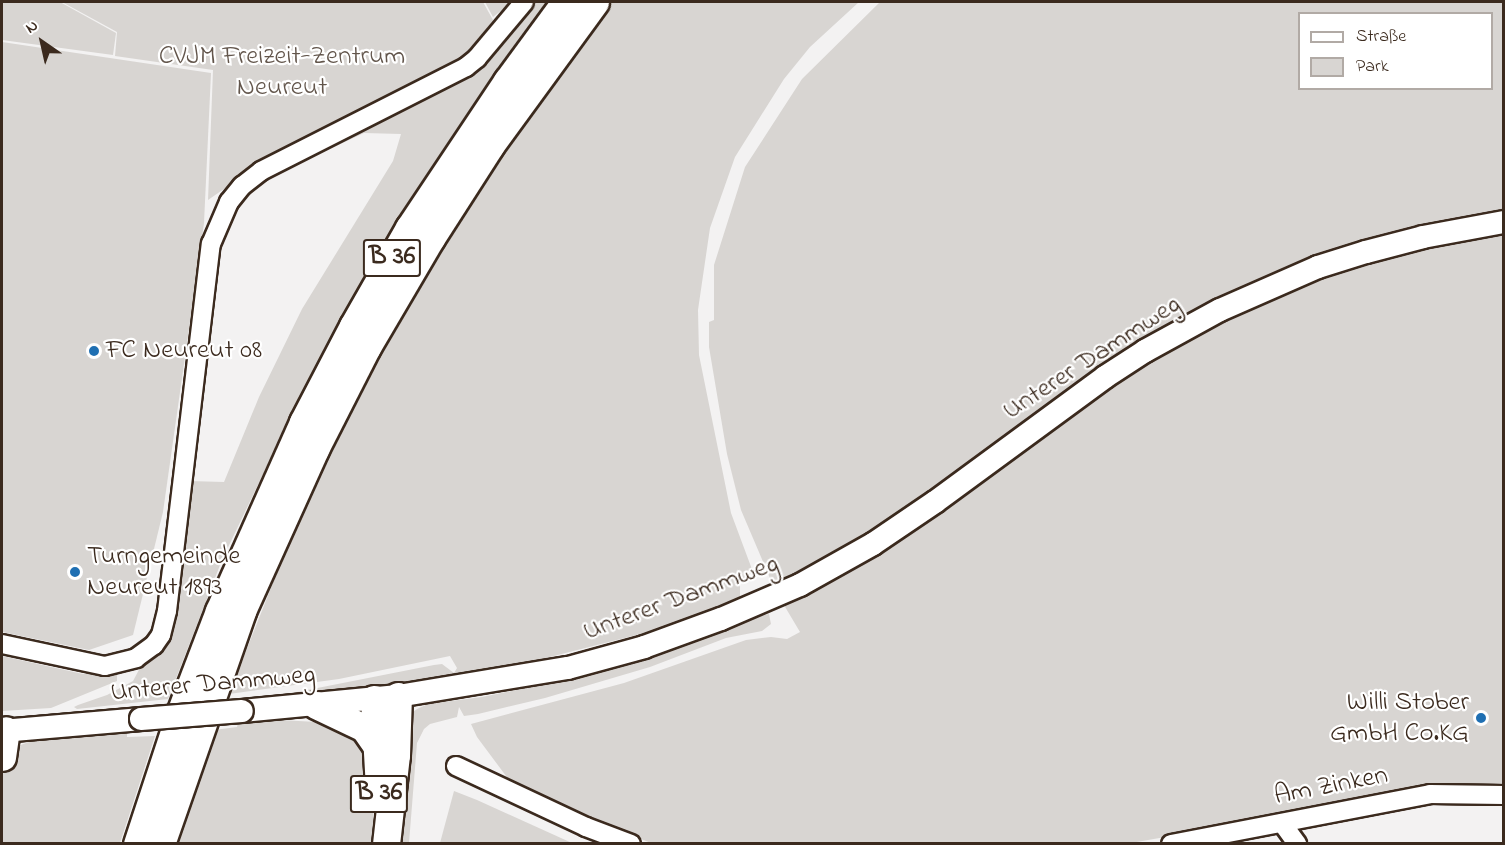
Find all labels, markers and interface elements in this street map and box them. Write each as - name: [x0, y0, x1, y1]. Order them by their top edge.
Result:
- north arrow: [12, 12, 72, 72]
- legend: [1298, 12, 1493, 90]
- text: N: [21, 14, 43, 40]
- text: Straße: [1356, 24, 1406, 50]
- park label: CVJM Freizeit-Zentrum Neureut: [159, 40, 405, 103]
- text: Park: [1356, 54, 1389, 80]
- road number: B 36: [362, 235, 422, 281]
- street label: Unterer Dammweg: [997, 288, 1187, 428]
- place label: FC Neureut 08: [106, 335, 262, 367]
- marker: FC Neureut 08: [87, 344, 101, 358]
- place label: Turngemeinde Neureut 1893: [87, 540, 241, 603]
- street label: Unterer Dammweg: [579, 548, 783, 648]
- marker: Turngemeinde Neureut 1893: [68, 565, 82, 579]
- street label: Unterer Dammweg: [109, 659, 317, 709]
- place label: Willi Stober GmbH Co.KG: [1330, 686, 1469, 749]
- marker: Willi Stober GmbH Co.KG: [1474, 711, 1488, 725]
- street label: Am Zinken: [1271, 759, 1391, 813]
- road number: B 36: [349, 771, 409, 817]

